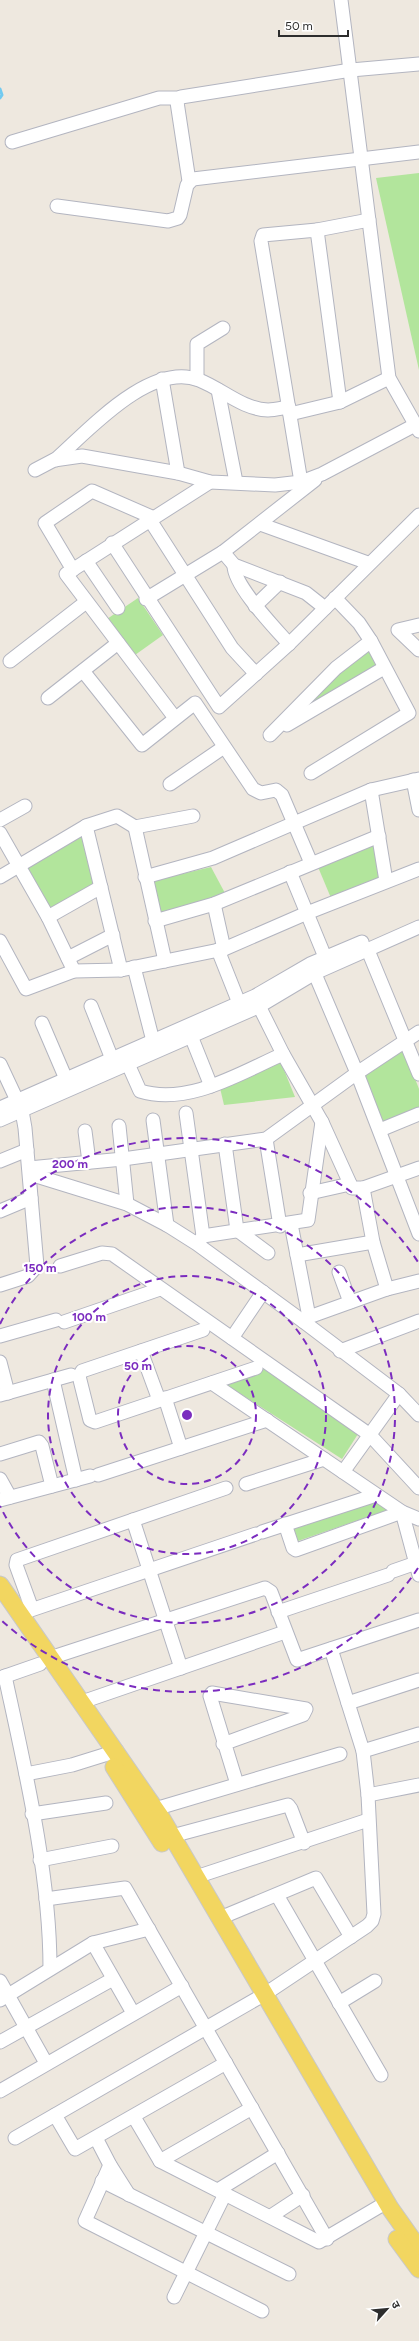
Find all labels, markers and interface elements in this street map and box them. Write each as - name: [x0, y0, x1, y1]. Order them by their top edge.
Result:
- scale bar: [279, 12, 348, 38]
- text: 50 m: [285, 19, 313, 33]
- text: 200 m: [52, 1157, 88, 1171]
- text: 150 m: [23, 1261, 57, 1275]
- text: 100 m: [72, 1310, 106, 1324]
- text: 50 m: [124, 1359, 152, 1373]
- centre of rings: [180, 1408, 194, 1422]
- north arrow: [367, 2289, 407, 2329]
- text: उ: [388, 2299, 403, 2311]

